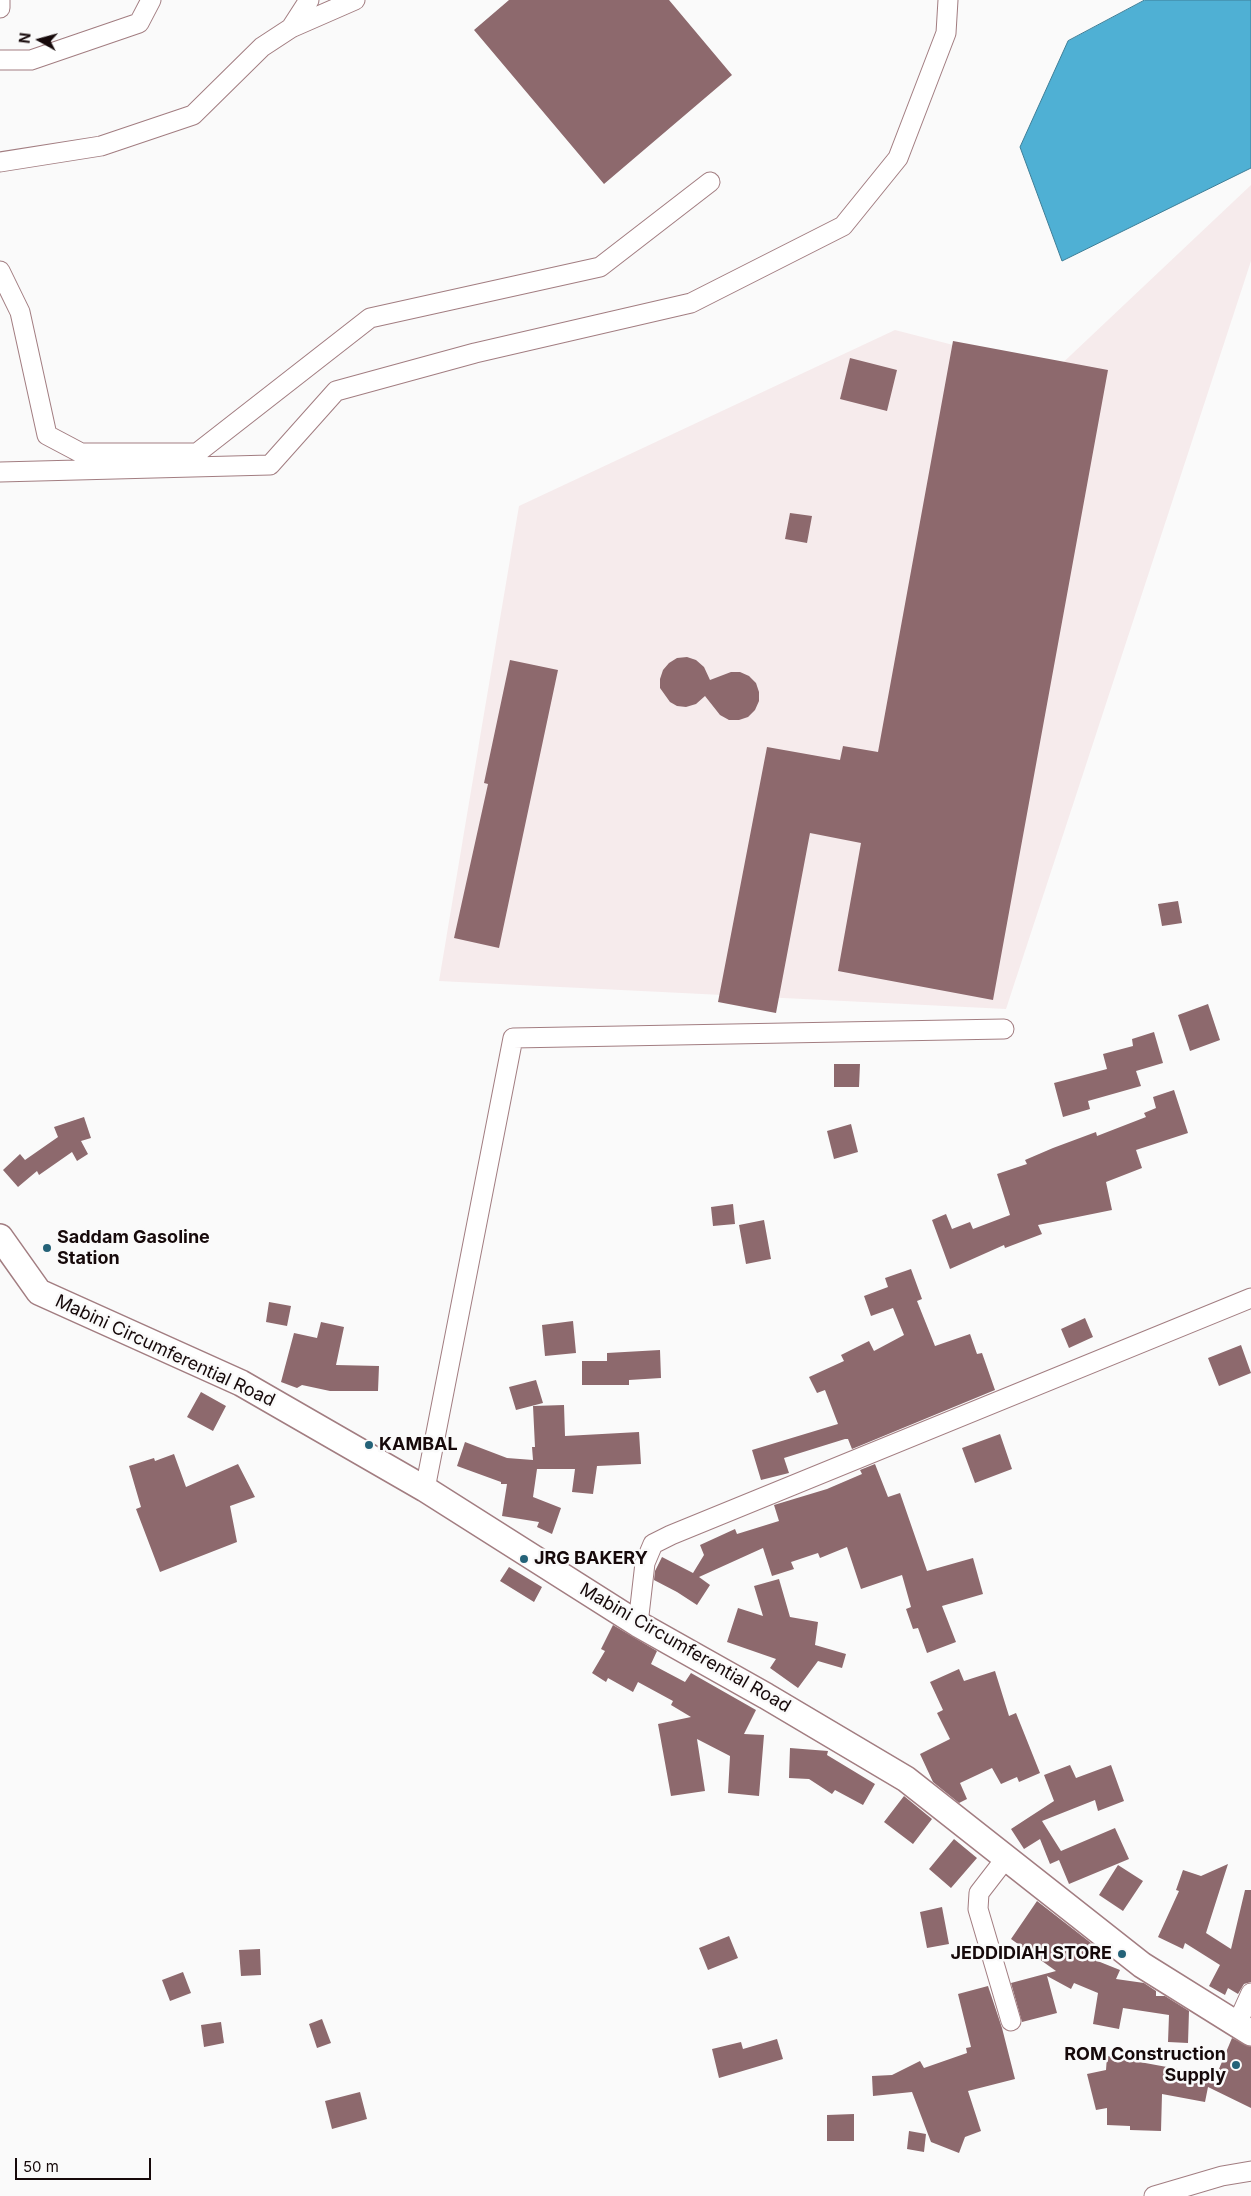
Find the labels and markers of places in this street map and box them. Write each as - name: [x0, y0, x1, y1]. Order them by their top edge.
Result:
- place label: Saddam Gasoline Station: [57, 1227, 210, 1270]
- marker: Saddam Gasoline Station: [41, 1242, 53, 1254]
- place label: KAMBAL: [379, 1434, 458, 1456]
- marker: KAMBAL: [363, 1439, 375, 1451]
- place label: JRG BAKERY: [534, 1548, 648, 1570]
- marker: JRG BAKERY: [518, 1553, 530, 1565]
- place label: JEDDIDIAH STORE: [950, 1943, 1112, 1965]
- marker: JEDDIDIAH STORE: [1116, 1948, 1128, 1960]
- place label: ROM Construction Supply: [1064, 2044, 1226, 2086]
- marker: ROM Construction Supply: [1230, 2059, 1242, 2071]

